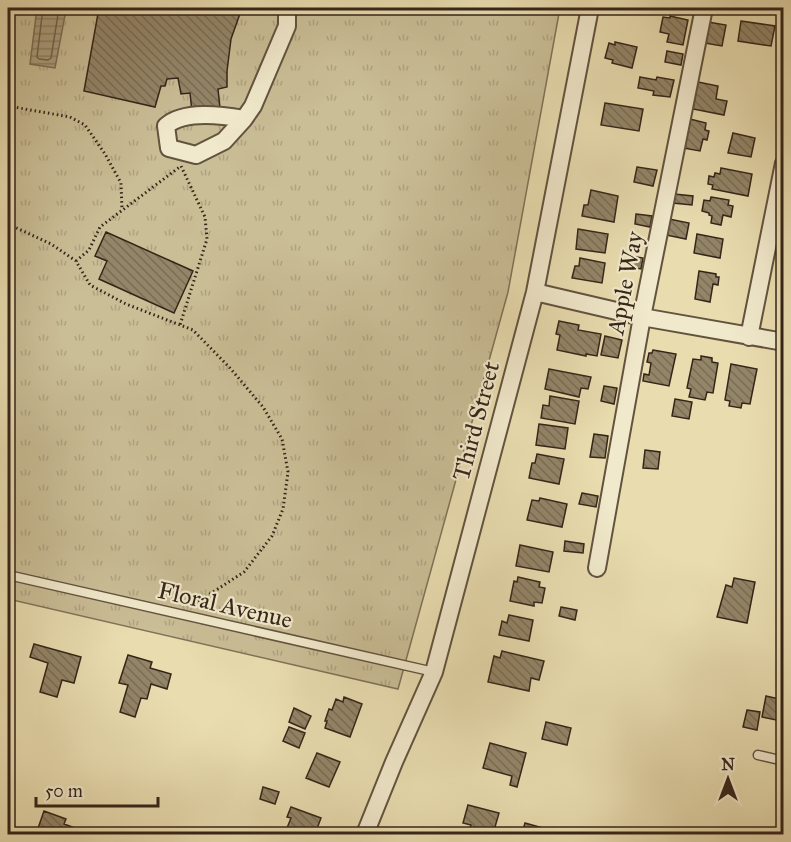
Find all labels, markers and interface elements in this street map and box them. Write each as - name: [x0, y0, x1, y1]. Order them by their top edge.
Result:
- street label: Apple Way: [600, 228, 650, 338]
- street label: Third Street: [446, 358, 506, 484]
- street label: Floral Avenue: [155, 575, 295, 635]
- north arrow: [698, 749, 758, 809]
- text: N: [721, 755, 735, 774]
- scale bar: [36, 770, 158, 808]
- text: 50 m: [45, 780, 83, 802]

